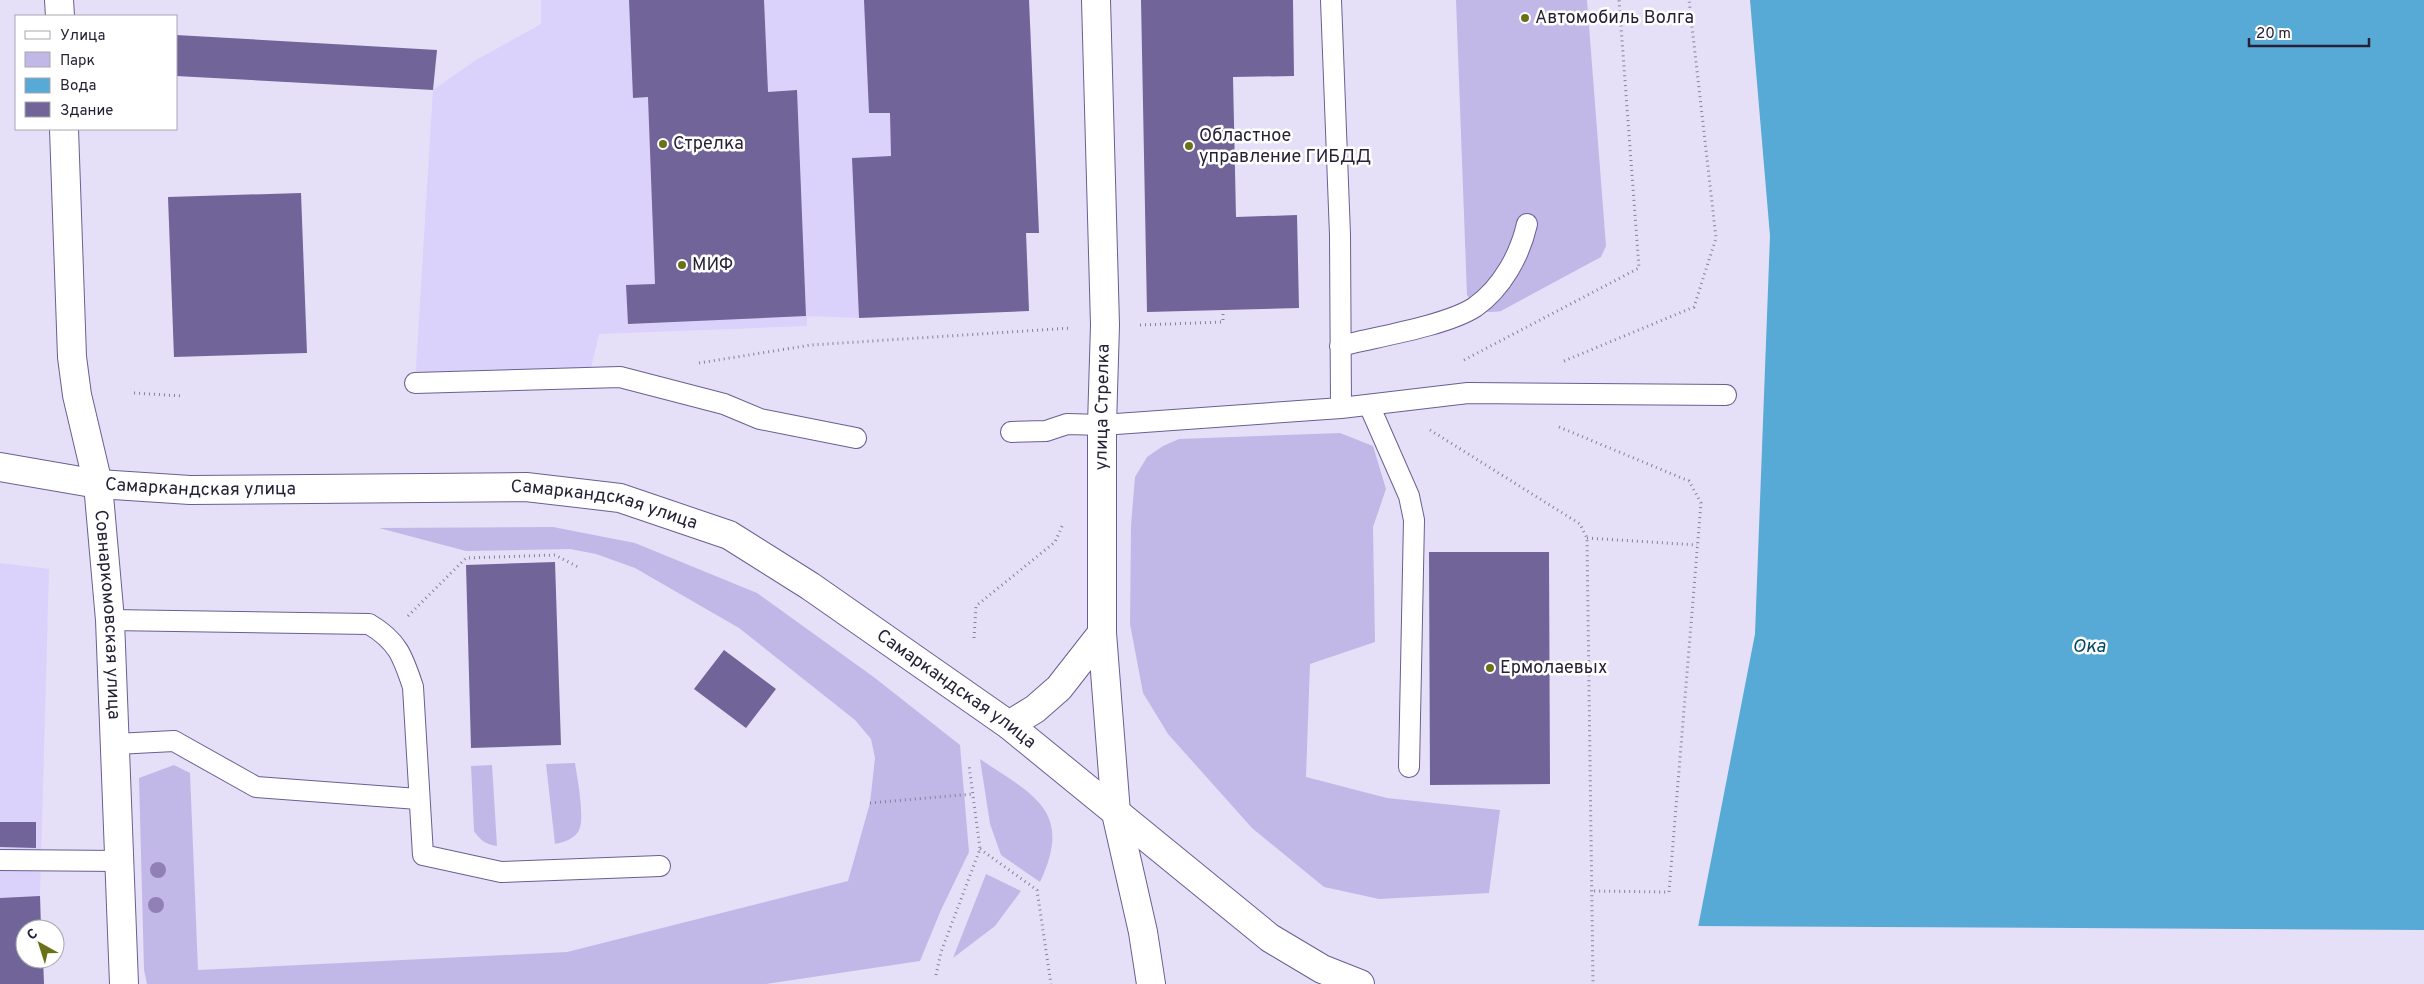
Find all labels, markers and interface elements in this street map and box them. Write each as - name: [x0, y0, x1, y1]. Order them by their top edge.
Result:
- place label: Автомобиль Волга: [1535, 7, 1694, 30]
- marker: Автомобиль Волга: [1519, 12, 1531, 24]
- legend: [15, 15, 178, 130]
- scale bar: [2249, 15, 2369, 47]
- text: 20 m: [2256, 25, 2291, 44]
- text: Улица: [60, 27, 105, 46]
- text: Парк: [60, 52, 95, 71]
- text: Вода: [60, 77, 96, 96]
- text: Здание: [60, 102, 113, 121]
- place label: Областное управление ГИБДД: [1199, 125, 1371, 169]
- place label: Стрелка: [673, 133, 744, 156]
- marker: Стрелка: [657, 138, 669, 150]
- marker: Областное управление ГИБДД: [1183, 140, 1195, 152]
- place label: МИФ: [692, 254, 733, 277]
- marker: МИФ: [676, 259, 688, 271]
- street label: улица Стрелка: [1090, 343, 1116, 471]
- street label: Самаркандская улица: [104, 473, 296, 502]
- street label: Самаркандская улица: [511, 475, 701, 535]
- street label: Совнаркомовская улица: [89, 509, 125, 720]
- street label: Самаркандская улица: [872, 624, 1041, 754]
- water label: Ока: [2072, 635, 2106, 659]
- place label: Ермолаевых: [1500, 657, 1607, 680]
- marker: Ермолаевых: [1484, 662, 1496, 674]
- north arrow: [15, 919, 65, 969]
- text: С: [24, 926, 42, 944]

